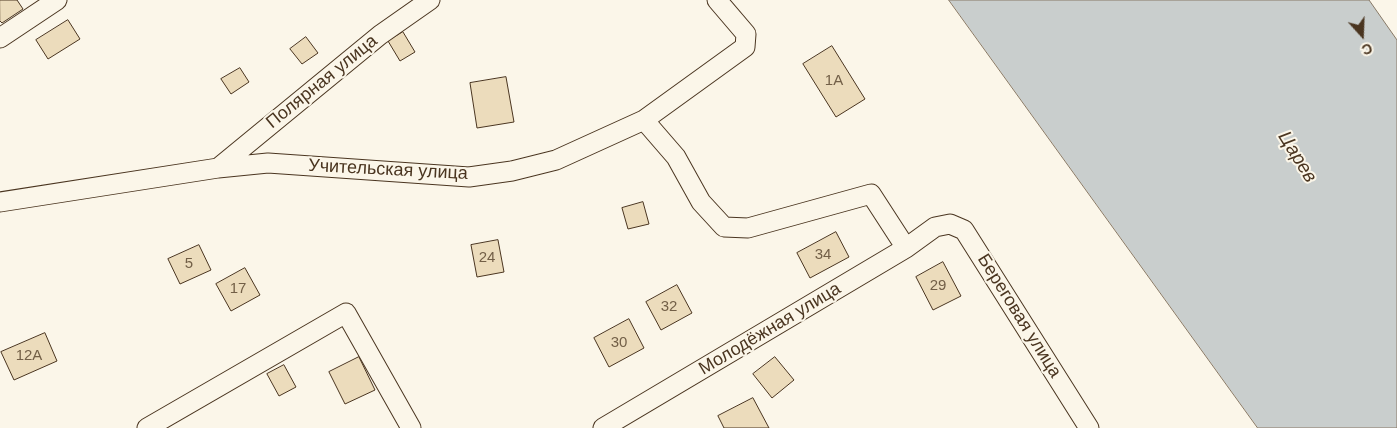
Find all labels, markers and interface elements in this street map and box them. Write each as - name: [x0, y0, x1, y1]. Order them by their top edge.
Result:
- north arrow: [1337, 10, 1387, 60]
- street label: Полярная улица: [262, 30, 382, 134]
- text: С: [1360, 40, 1375, 58]
- house number: 1А: [825, 72, 843, 90]
- water label: Царев: [1272, 127, 1322, 187]
- street label: Учительская улица: [308, 155, 468, 185]
- house number: 34: [815, 246, 831, 264]
- house number: 24: [479, 249, 495, 267]
- street label: Береговая улица: [972, 250, 1066, 382]
- house number: 5: [185, 255, 193, 273]
- house number: 29: [930, 277, 946, 295]
- street label: Молодёжная улица: [695, 278, 845, 380]
- house number: 17: [230, 280, 246, 298]
- house number: 32: [661, 298, 677, 316]
- house number: 30: [611, 334, 627, 352]
- house number: 12А: [16, 347, 42, 365]

